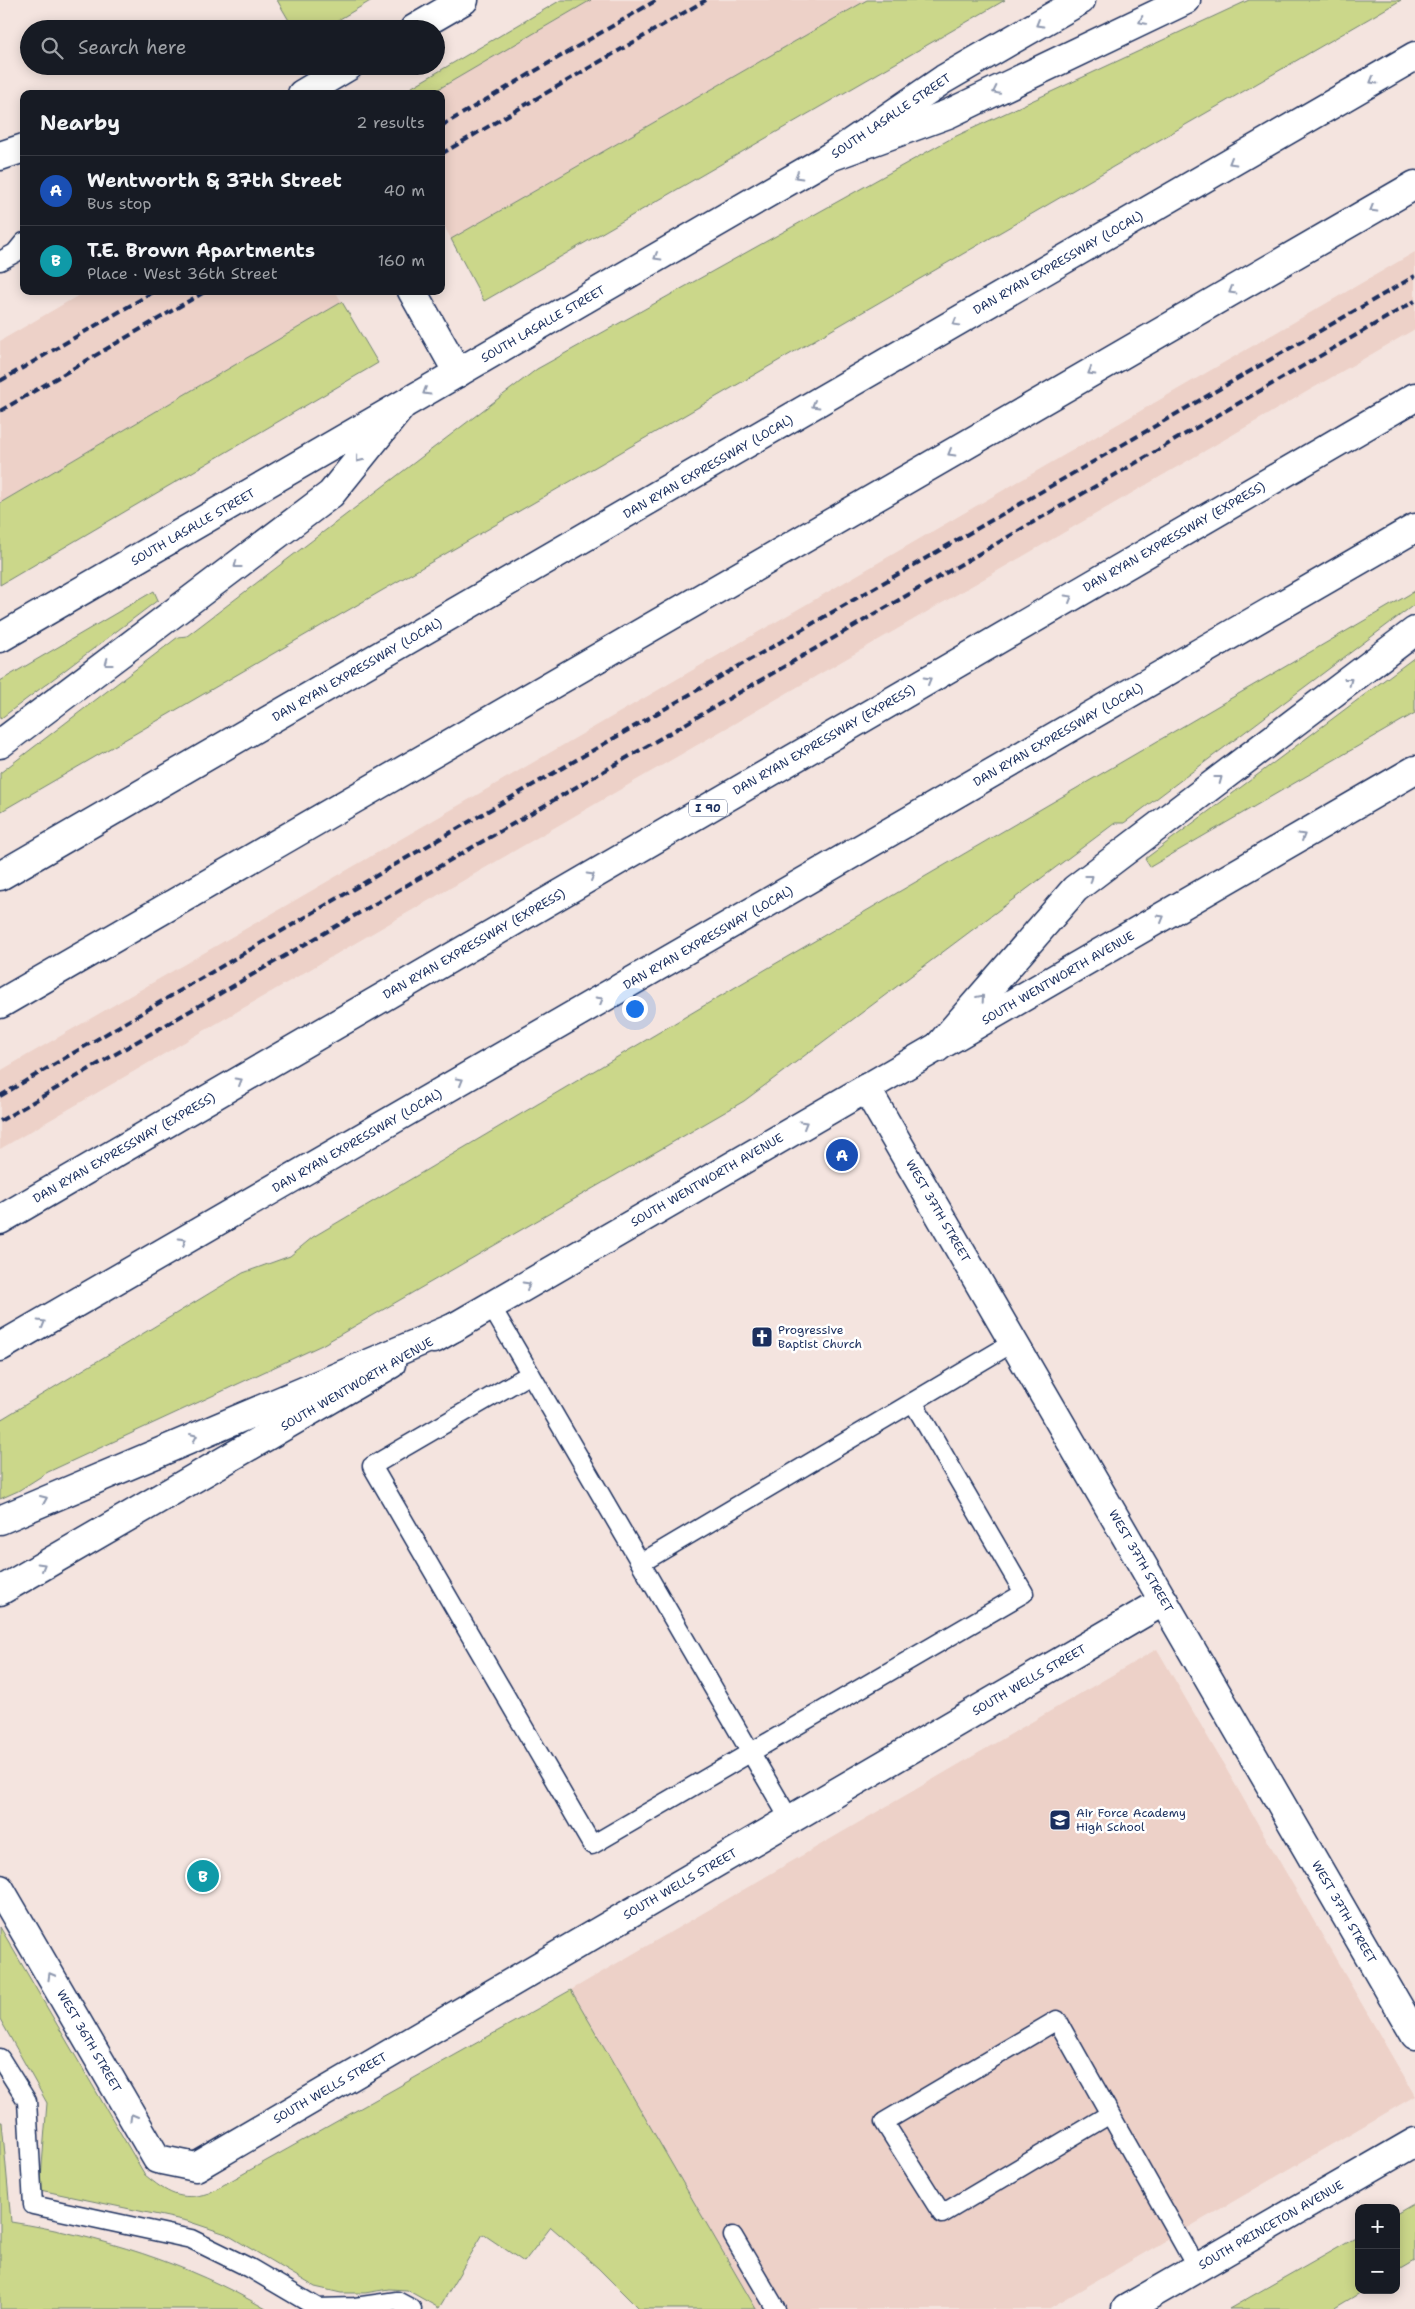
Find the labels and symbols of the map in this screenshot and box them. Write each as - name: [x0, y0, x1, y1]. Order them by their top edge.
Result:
- one-way arrow: [1138, 15, 1147, 25]
- one-way arrow: [1035, 18, 1044, 28]
- street label: SOUTH LASALLE STREET: [828, 70, 954, 162]
- one-way arrow: [1369, 74, 1378, 84]
- one-way arrow: [992, 85, 1001, 95]
- one-way arrow: [1229, 156, 1238, 166]
- one-way arrow: [794, 169, 803, 179]
- one-way arrow: [1369, 203, 1378, 213]
- street label: DAN RYAN EXPRESSWAY (LOCAL): [970, 208, 1146, 318]
- one-way arrow: [653, 251, 662, 261]
- street label: SOUTH LASALLE STREET: [478, 282, 609, 366]
- one-way arrow: [1229, 284, 1238, 294]
- one-way arrow: [952, 317, 961, 327]
- one-way arrow: [1088, 366, 1097, 376]
- one-way arrow: [422, 386, 431, 396]
- one-way arrow: [812, 398, 821, 408]
- street label: DAN RYAN EXPRESSWAY (LOCAL): [620, 412, 796, 522]
- one-way arrow: [947, 447, 956, 457]
- one-way arrow: [357, 453, 365, 462]
- street label: DAN RYAN EXPRESSWAY (EXPRESS): [1080, 478, 1268, 596]
- street label: SOUTH LASALLE STREET: [128, 485, 259, 569]
- one-way arrow: [234, 559, 243, 567]
- one-way arrow: [1063, 595, 1072, 605]
- street label: DAN RYAN EXPRESSWAY (LOCAL): [269, 615, 445, 725]
- one-way arrow: [105, 657, 114, 665]
- one-way arrow: [923, 676, 932, 686]
- one-way arrow: [1343, 678, 1353, 687]
- street label: DAN RYAN EXPRESSWAY (LOCAL): [970, 680, 1146, 790]
- street label: DAN RYAN EXPRESSWAY (EXPRESS): [730, 681, 918, 799]
- one-way arrow: [1213, 777, 1222, 785]
- road number: I 90: [689, 800, 727, 816]
- one-way arrow: [1296, 833, 1305, 843]
- one-way arrow: [586, 872, 595, 882]
- one-way arrow: [1084, 875, 1093, 883]
- street label: DAN RYAN EXPRESSWAY (LOCAL): [620, 883, 796, 993]
- street label: DAN RYAN EXPRESSWAY (EXPRESS): [380, 885, 568, 1003]
- one-way arrow: [1156, 914, 1165, 924]
- street label: SOUTH WENTWORTH AVENUE: [979, 928, 1137, 1028]
- one-way arrow: [975, 994, 984, 1003]
- one-way arrow: [595, 996, 604, 1006]
- your location: [622, 996, 648, 1022]
- one-way arrow: [233, 1077, 242, 1087]
- one-way arrow: [454, 1077, 463, 1087]
- street label: DAN RYAN EXPRESSWAY (LOCAL): [269, 1086, 445, 1196]
- street label: DAN RYAN EXPRESSWAY (EXPRESS): [30, 1089, 218, 1207]
- one-way arrow: [798, 1121, 807, 1131]
- street label: SOUTH WENTWORTH AVENUE: [628, 1130, 786, 1230]
- pin: A: [826, 1136, 858, 1174]
- street label: WEST 37TH STREET: [902, 1157, 974, 1266]
- one-way arrow: [177, 1238, 186, 1248]
- one-way arrow: [522, 1281, 531, 1291]
- one-way arrow: [37, 1319, 46, 1329]
- place label: Progressive Baptist Church: [778, 1322, 862, 1352]
- church icon: Progressive Baptist Church: [750, 1325, 774, 1349]
- street label: SOUTH WENTWORTH AVENUE: [278, 1334, 436, 1434]
- one-way arrow: [189, 1432, 198, 1443]
- one-way arrow: [39, 1495, 48, 1506]
- street label: WEST 37TH STREET: [1105, 1507, 1177, 1616]
- one-way arrow: [37, 1563, 46, 1573]
- street label: SOUTH WELLS STREET: [969, 1641, 1089, 1719]
- place label: Air Force Academy High School: [1076, 1805, 1186, 1835]
- school or university icon: Air Force Academy High School: [1048, 1808, 1072, 1832]
- street label: SOUTH WELLS STREET: [620, 1845, 740, 1923]
- pin: B: [187, 1857, 219, 1895]
- street label: WEST 37TH STREET: [1308, 1858, 1380, 1967]
- one-way arrow: [47, 1973, 57, 1982]
- street label: WEST 36TH STREET: [53, 1987, 125, 2096]
- street label: SOUTH WELLS STREET: [270, 2049, 390, 2127]
- one-way arrow: [129, 2113, 139, 2122]
- street label: SOUTH PRINCETON AVENUE: [1196, 2177, 1346, 2273]

